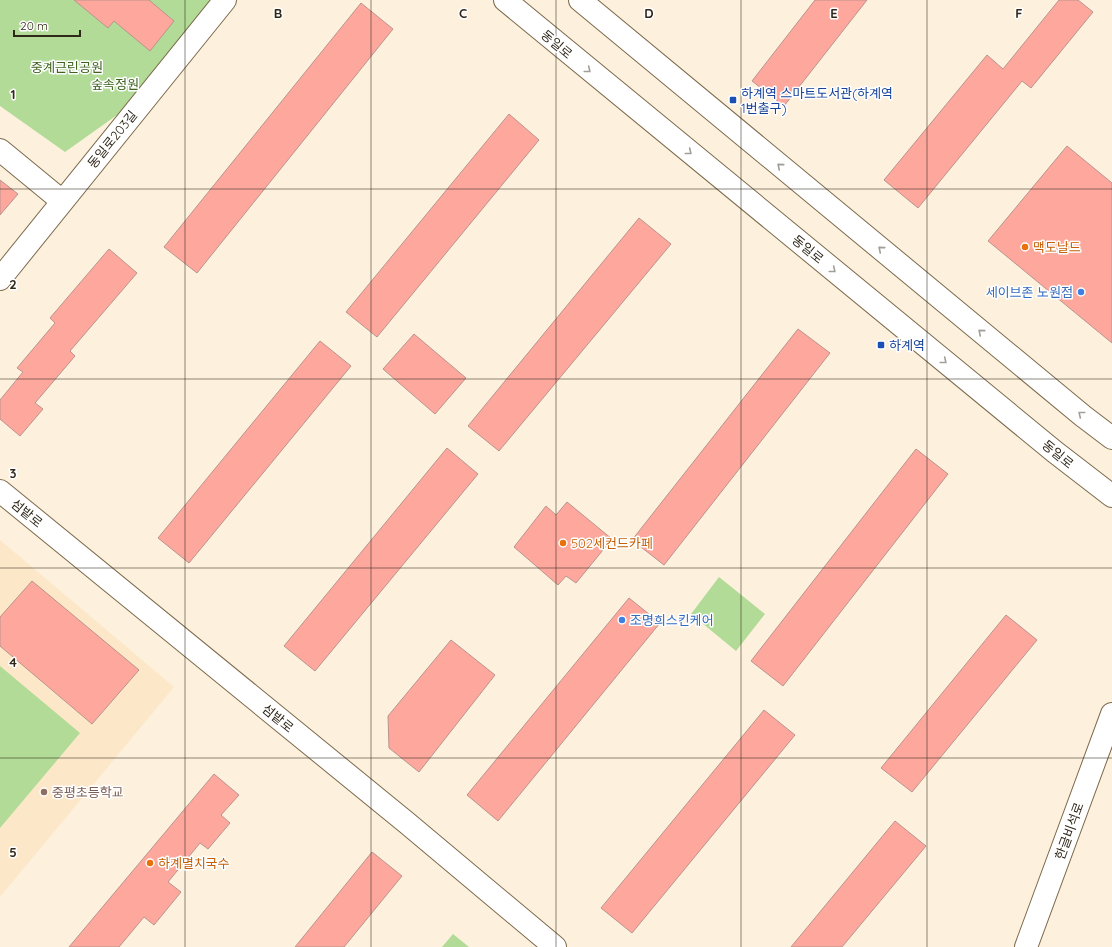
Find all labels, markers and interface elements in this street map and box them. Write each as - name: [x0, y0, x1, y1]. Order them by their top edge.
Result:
- text: B: [274, 5, 282, 21]
- text: C: [459, 5, 467, 21]
- text: D: [644, 5, 654, 21]
- text: E: [830, 5, 838, 21]
- text: F: [1015, 5, 1023, 21]
- scale bar: [14, 12, 80, 38]
- text: 20 m: [20, 18, 48, 33]
- street label: 동일로: [538, 26, 576, 62]
- park label: 중계근린공원: [31, 59, 103, 75]
- one-way arrow: [584, 65, 591, 72]
- park label: 숲속정원: [91, 76, 139, 92]
- place label: 하계역 스마트도서관(하계역 1번출구): [741, 85, 893, 116]
- text: 1: [10, 86, 16, 102]
- marker: 하계역 스마트도서관(하계역 1번출구): [728, 95, 738, 105]
- street label: 동일로203길: [84, 107, 140, 171]
- one-way arrow: [684, 148, 692, 155]
- one-way arrow: [778, 163, 785, 170]
- street label: 동일로: [789, 231, 827, 267]
- place label: 맥도날드: [1033, 239, 1081, 255]
- marker: 맥도날드: [1020, 242, 1030, 252]
- one-way arrow: [878, 246, 885, 253]
- one-way arrow: [828, 265, 836, 272]
- text: 2: [9, 276, 17, 292]
- place label: 세이브존 노원점: [986, 284, 1073, 300]
- marker: 세이브존 노원점: [1076, 287, 1086, 297]
- one-way arrow: [978, 329, 985, 336]
- place label: 하계역: [889, 337, 925, 353]
- marker: 하계역: [876, 340, 886, 350]
- one-way arrow: [940, 357, 947, 364]
- one-way arrow: [1079, 412, 1086, 419]
- street label: 동일로: [1039, 436, 1077, 472]
- text: 3: [10, 465, 17, 481]
- street label: 섬밭로: [8, 495, 46, 531]
- place label: 502세컨드카페: [571, 535, 653, 551]
- marker: 502세컨드카페: [558, 538, 568, 548]
- place label: 조명희스킨케어: [630, 612, 714, 628]
- marker: 조명희스킨케어: [617, 615, 627, 625]
- text: 4: [9, 654, 17, 670]
- street label: 섬밭로: [259, 700, 297, 736]
- place label: 중평초등학교: [52, 784, 124, 800]
- marker: 중평초등학교: [39, 787, 49, 797]
- street label: 한글비석로: [1051, 800, 1087, 862]
- text: 5: [9, 844, 17, 860]
- place label: 하계멸치국수: [158, 855, 230, 871]
- marker: 하계멸치국수: [145, 858, 155, 868]

